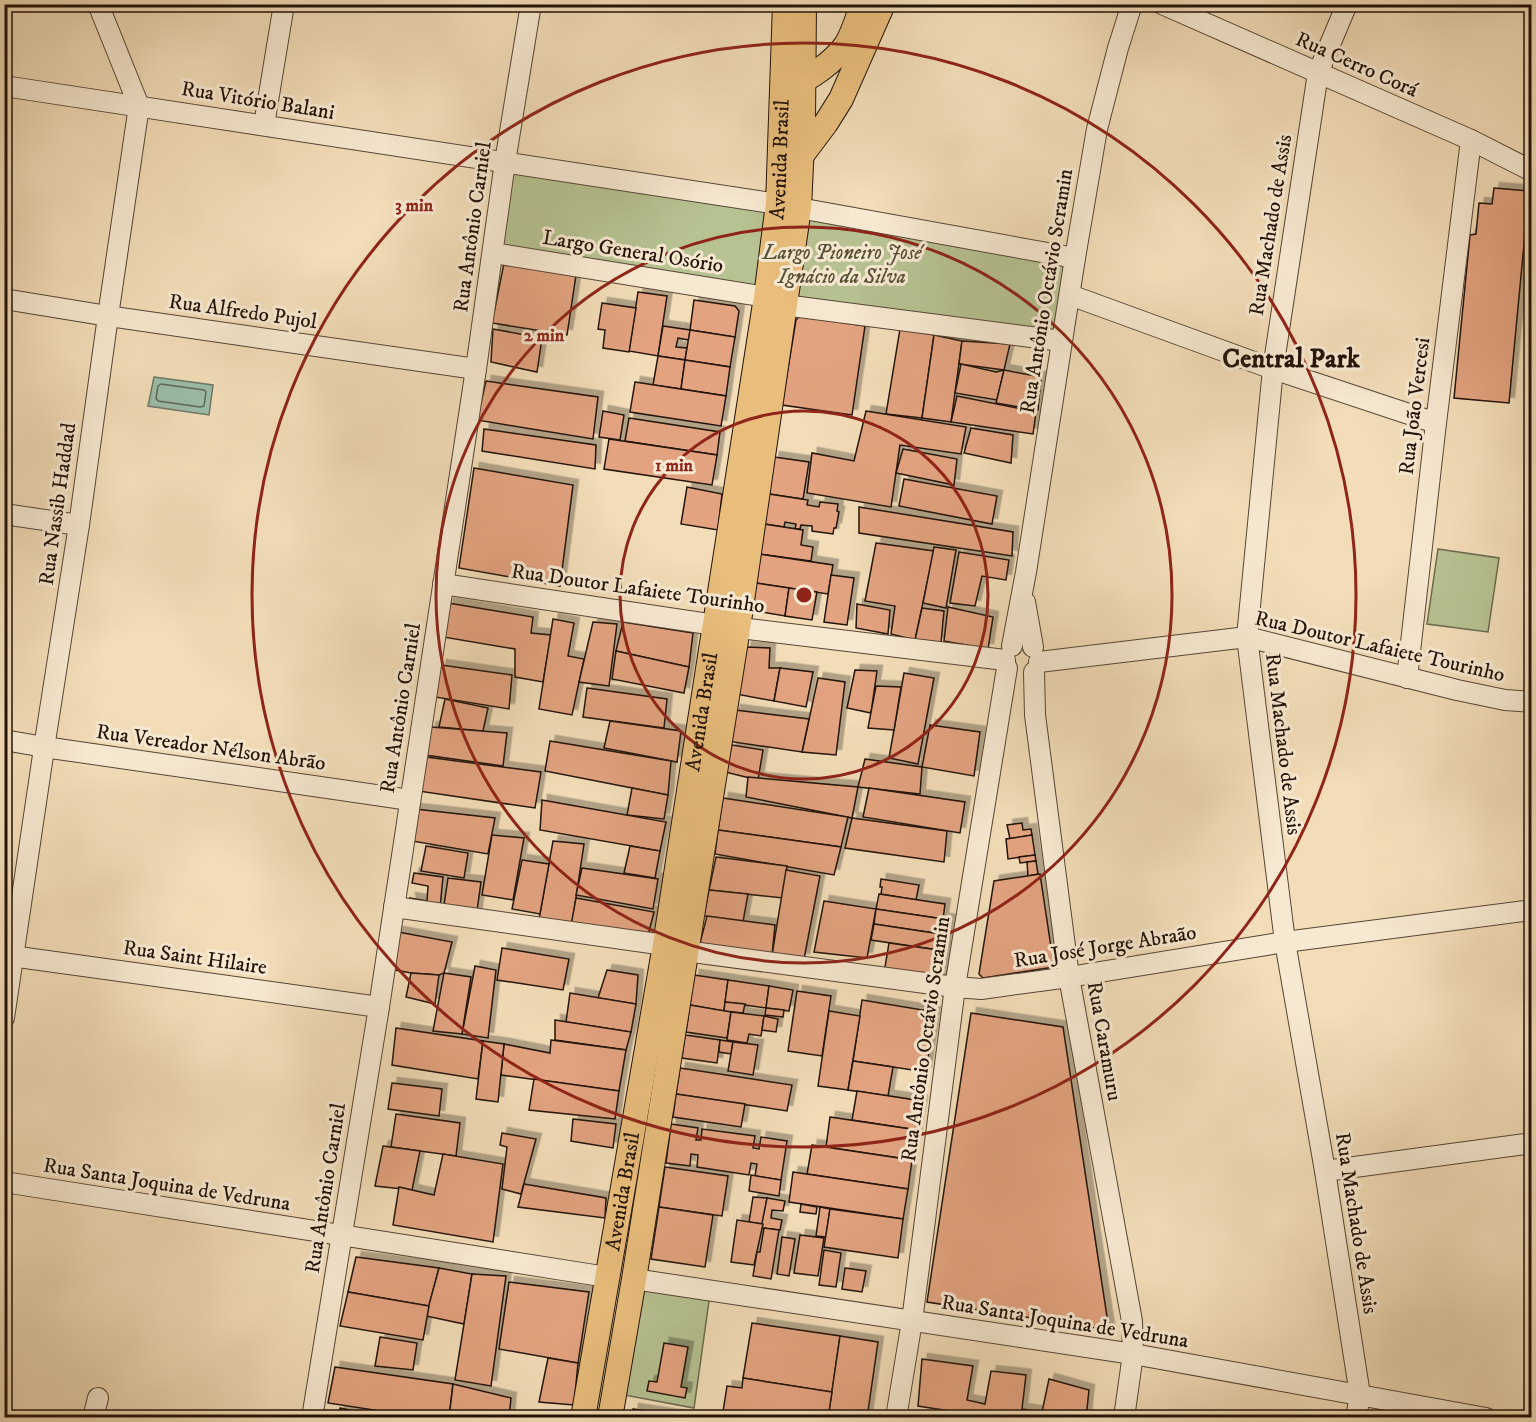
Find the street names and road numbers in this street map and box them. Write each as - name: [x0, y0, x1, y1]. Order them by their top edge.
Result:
- street label: Rua Cerro Corá: [1291, 26, 1422, 104]
- street label: Rua Vitório Balani: [179, 76, 336, 126]
- street label: Avenida Brasil: [764, 99, 796, 221]
- street label: Rua Machado de Assis: [1244, 133, 1298, 318]
- street label: Rua Antônio Carniel: [448, 140, 498, 314]
- street label: Rua Antônio Octávio Scramin: [1015, 167, 1079, 415]
- street label: Largo General Osório: [541, 225, 725, 279]
- street label: Rua Alfredo Pujol: [167, 289, 319, 335]
- street label: Rua João Vercesi: [1394, 336, 1436, 476]
- street label: Rua Nassib Haddad: [34, 421, 82, 587]
- street label: Rua Doutor Lafaiete Tourinho: [509, 558, 766, 620]
- street label: Rua Doutor Lafaiete Tourinho: [1252, 606, 1507, 688]
- street label: Rua Antônio Carniel: [375, 621, 427, 795]
- street label: Avenida Brasil: [680, 650, 725, 773]
- street label: Rua Machado de Assis: [1259, 652, 1307, 837]
- street label: Rua Vereador Nélson Abrão: [94, 719, 327, 777]
- street label: Rua Antônio Octávio Scramin: [896, 915, 956, 1164]
- street label: Rua José Jorge Abraão: [1012, 920, 1198, 974]
- street label: Rua Saint Hilaire: [121, 935, 269, 981]
- street label: Rua Caramuru: [1081, 979, 1127, 1103]
- street label: Rua Antônio Carniel: [300, 1101, 352, 1275]
- street label: Avenida Brasil: [600, 1130, 646, 1253]
- street label: Rua Machado de Assis: [1329, 1131, 1383, 1316]
- street label: Rua Santa Joquina de Vedruna: [41, 1153, 292, 1217]
- street label: Rua Santa Joquina de Vedruna: [939, 1290, 1190, 1354]

